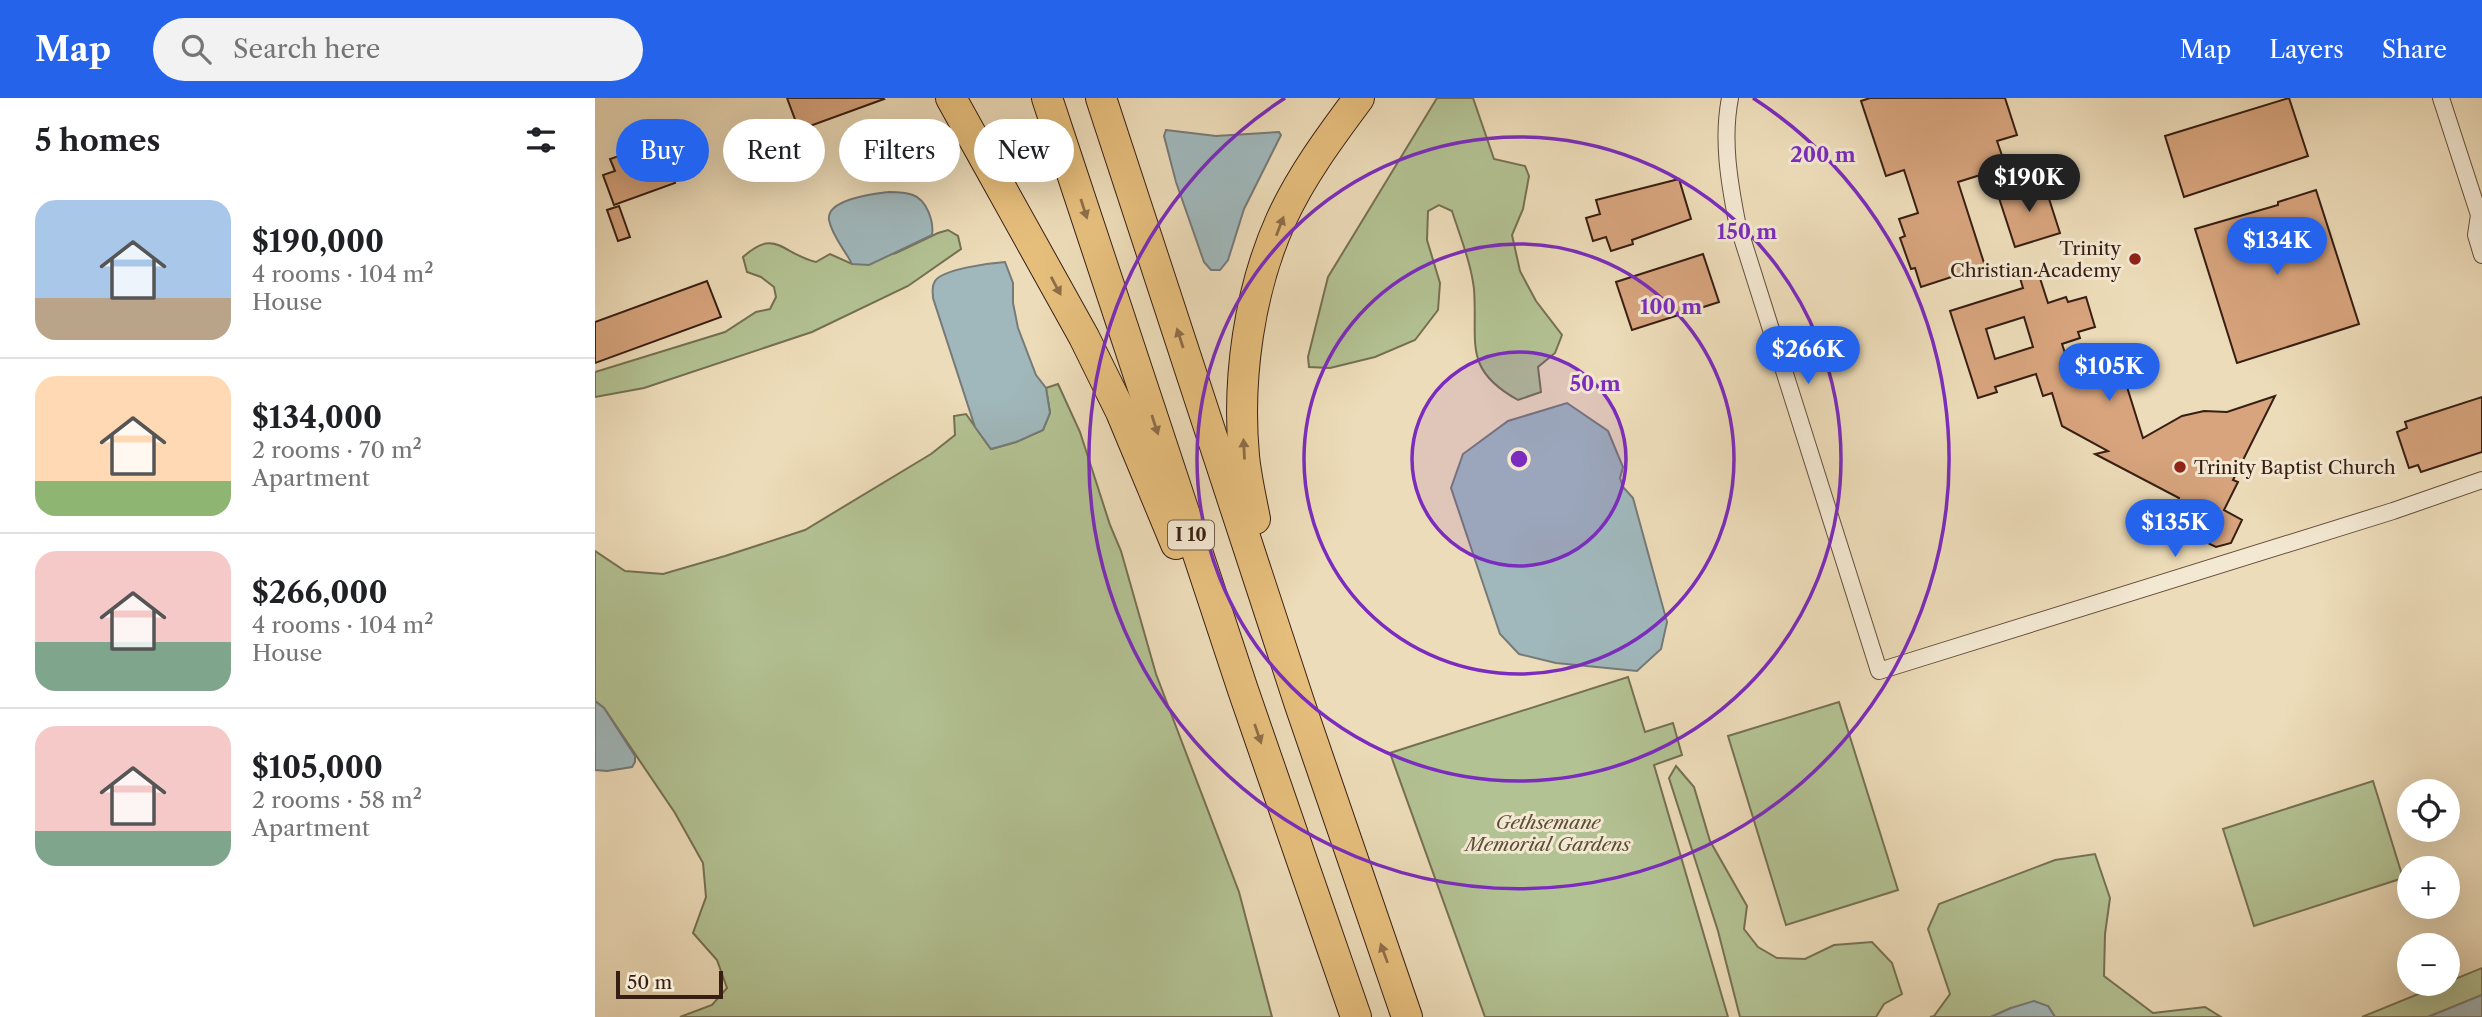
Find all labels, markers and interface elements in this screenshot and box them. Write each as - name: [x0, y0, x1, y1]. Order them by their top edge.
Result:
- search box: [153, 18, 643, 81]
- text: Map: [35, 29, 111, 70]
- icon: search: [177, 30, 215, 68]
- text: Search here: [233, 33, 380, 65]
- text: Map: [2180, 35, 2231, 64]
- text: Layers: [2269, 35, 2344, 64]
- text: Share: [2382, 35, 2447, 64]
- chip: Buy: [616, 119, 709, 182]
- chip: Rent: [723, 119, 825, 182]
- chip: Filters: [839, 119, 960, 182]
- chip: New: [974, 119, 1074, 182]
- icon: filters: [522, 121, 560, 159]
- text: 5 homes: [35, 122, 160, 159]
- text: 200 m: [1790, 142, 1856, 167]
- pin: $190K: [1980, 155, 2078, 214]
- text: $190K: [1994, 163, 2064, 191]
- one-way arrow: [1079, 199, 1089, 220]
- one-way arrow: [1274, 216, 1285, 237]
- pin: $134K: [2228, 218, 2326, 277]
- text: 150 m: [1717, 219, 1777, 244]
- text: $190,000: [252, 223, 384, 260]
- text: $134K: [2243, 226, 2311, 254]
- icon: home: [91, 228, 175, 312]
- place label: Trinity Christian Academy: [1950, 237, 2121, 282]
- marker: Trinity Christian Academy: [2127, 251, 2143, 267]
- text: 4 rooms · 104 m²: [252, 260, 434, 288]
- one-way arrow: [1050, 276, 1062, 296]
- text: House: [252, 288, 322, 316]
- text: 100 m: [1640, 294, 1702, 319]
- one-way arrow: [1174, 327, 1185, 348]
- pin: $266K: [1759, 327, 1857, 386]
- text: $266K: [1772, 335, 1844, 363]
- pin: $105K: [2060, 344, 2158, 403]
- text: $105K: [2075, 352, 2143, 380]
- text: 50 m: [1569, 371, 1621, 396]
- text: $134,000: [252, 399, 382, 436]
- icon: home: [91, 404, 175, 488]
- one-way arrow: [1150, 415, 1161, 436]
- text: 2 rooms · 70 m²: [252, 436, 422, 464]
- one-way arrow: [1239, 437, 1250, 459]
- centre of rings: [1507, 447, 1531, 471]
- place label: Trinity Baptist Church: [2194, 456, 2396, 479]
- marker: Trinity Baptist Church: [2172, 459, 2188, 475]
- text: Apartment: [252, 464, 370, 492]
- pin: $135K: [2126, 500, 2224, 559]
- text: $135K: [2141, 508, 2209, 536]
- road number: I 10: [1168, 520, 1214, 550]
- text: $266,000: [252, 574, 388, 611]
- icon: home: [91, 579, 175, 663]
- text: 4 rooms · 104 m²: [252, 611, 434, 639]
- text: House: [252, 639, 322, 667]
- one-way arrow: [1253, 724, 1264, 745]
- text: $105,000: [252, 749, 383, 786]
- icon: home: [91, 754, 175, 838]
- map controls: [2397, 779, 2460, 996]
- button: locate: [2397, 779, 2460, 842]
- text: 2 rooms · 58 m²: [252, 786, 422, 814]
- park label: Gethsemane Memorial Gardens: [1463, 811, 1631, 856]
- text: Apartment: [252, 814, 370, 842]
- button: +: [2397, 856, 2460, 919]
- button: −: [2397, 933, 2460, 996]
- one-way arrow: [1379, 942, 1390, 963]
- scale bar: [616, 968, 723, 1000]
- text: 50 m: [627, 971, 672, 994]

